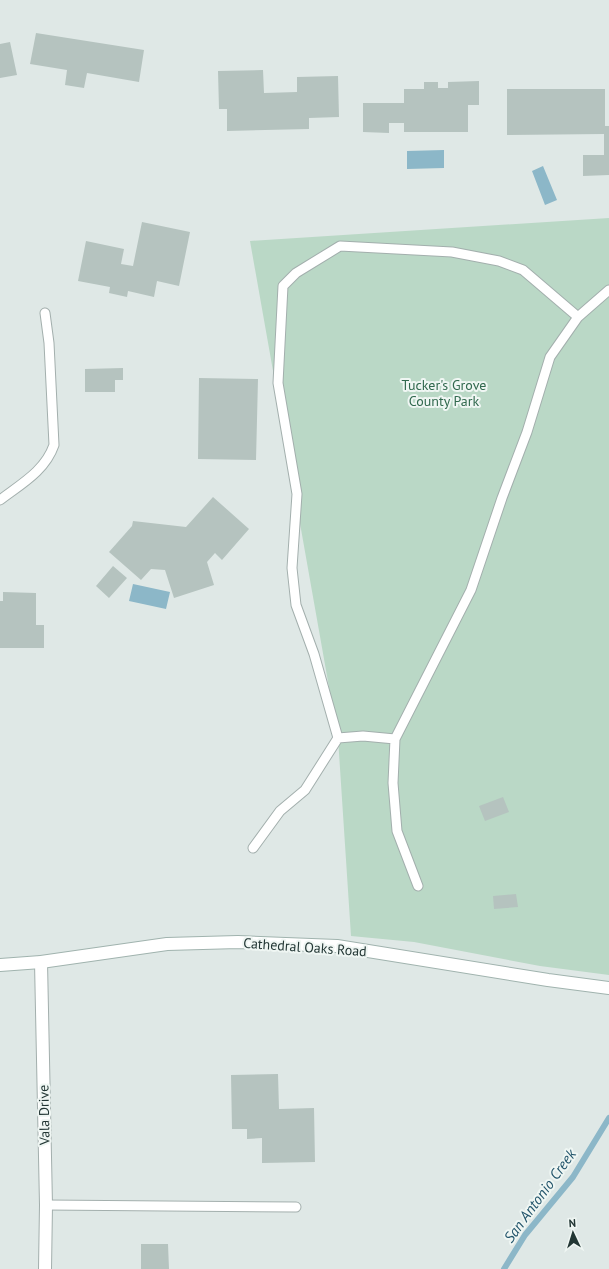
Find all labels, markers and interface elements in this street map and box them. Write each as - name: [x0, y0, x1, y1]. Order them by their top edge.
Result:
- park label: Tucker's Grove County Park: [402, 376, 486, 410]
- street label: Cathedral Oaks Road: [243, 934, 367, 960]
- street label: Vala Drive: [34, 1085, 54, 1146]
- water label: San Antonio Creek: [499, 1144, 581, 1246]
- north arrow: [553, 1213, 593, 1253]
- text: N: [568, 1216, 576, 1230]

